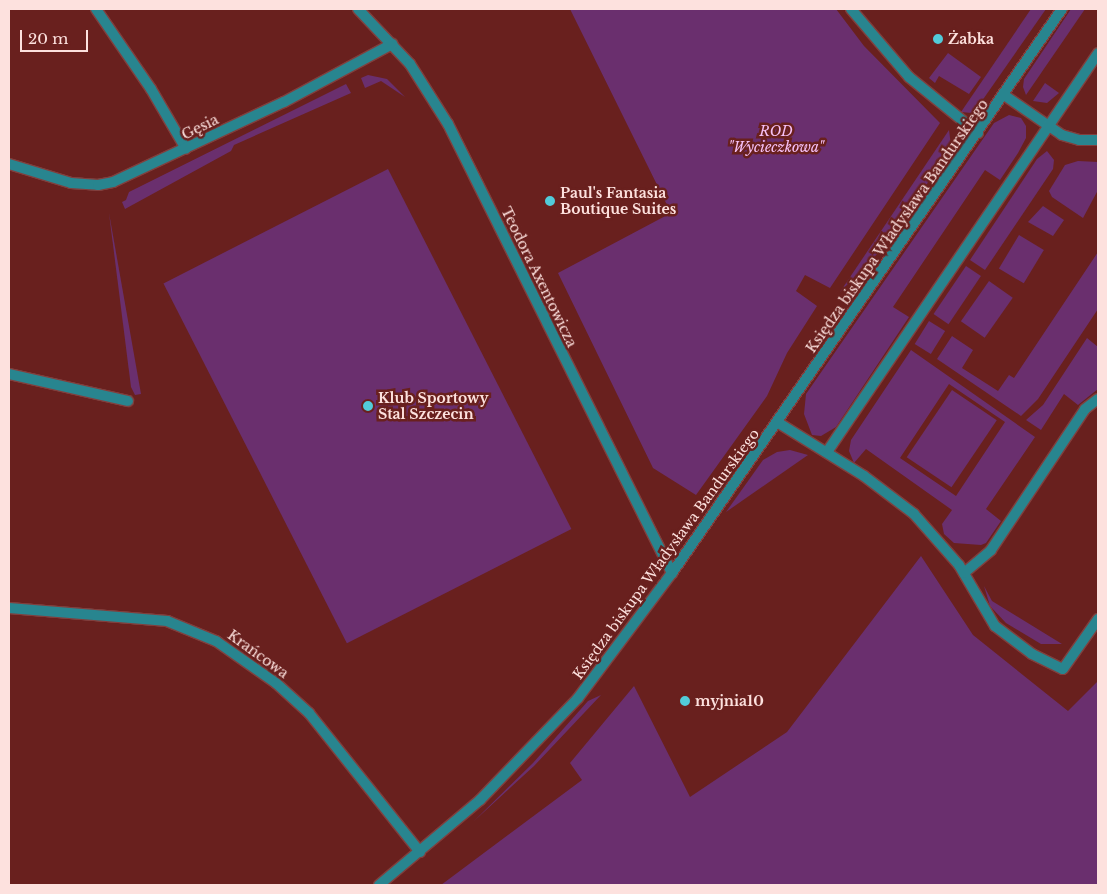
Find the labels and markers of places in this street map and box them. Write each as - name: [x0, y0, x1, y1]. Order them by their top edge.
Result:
- place label: Żabka: [948, 31, 994, 47]
- marker: Żabka: [932, 33, 944, 45]
- place label: Paul's Fantasia Boutique Suites: [560, 185, 676, 218]
- marker: Paul's Fantasia Boutique Suites: [544, 195, 556, 207]
- place label: Klub Sportowy Stal Szczecin: [378, 390, 489, 422]
- marker: Klub Sportowy Stal Szczecin: [362, 400, 374, 412]
- place label: myjnia10: [695, 693, 764, 709]
- marker: myjnia10: [679, 695, 691, 707]

